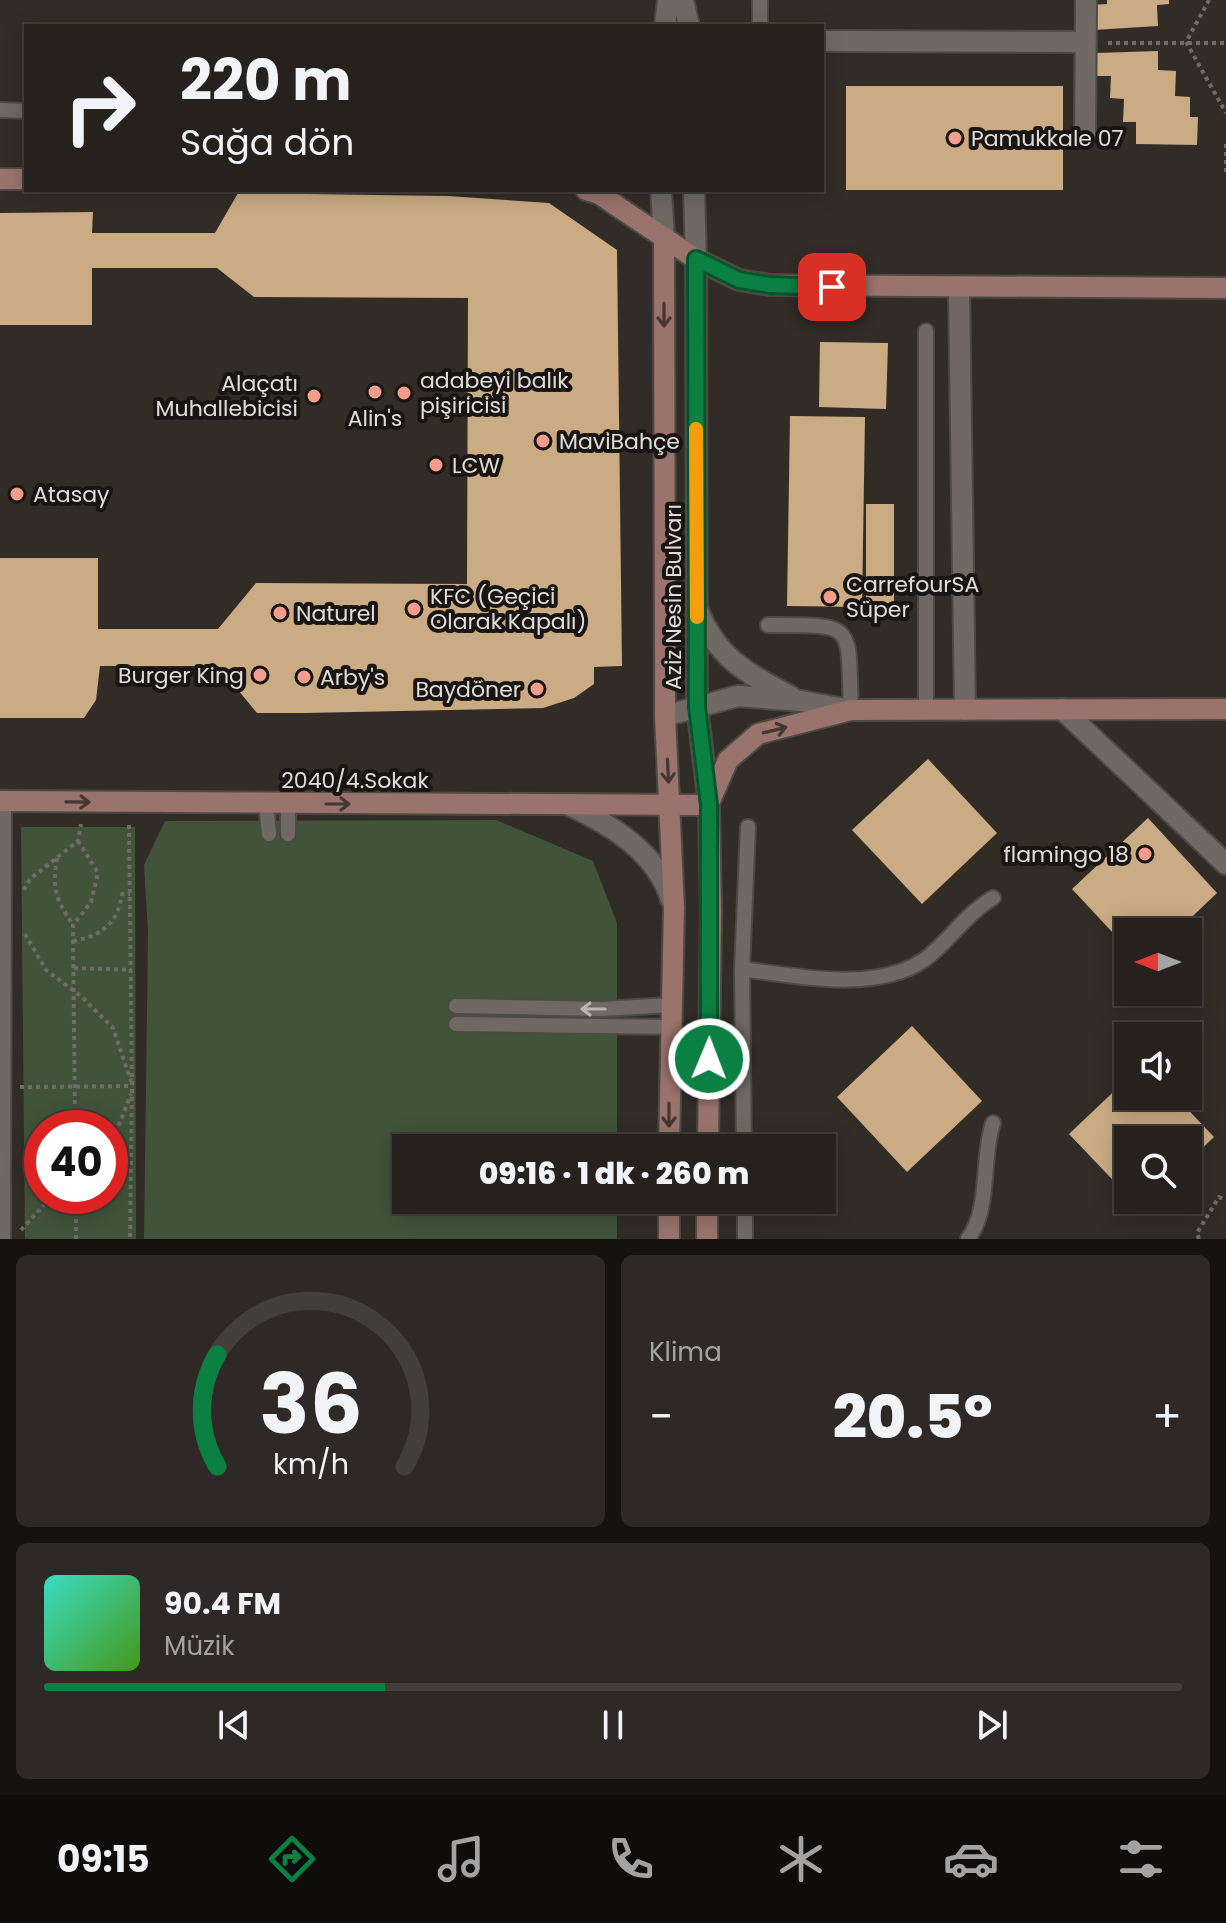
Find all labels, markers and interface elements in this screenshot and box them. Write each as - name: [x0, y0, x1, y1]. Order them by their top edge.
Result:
- text: 220 m: [180, 41, 352, 120]
- icon: right: [48, 56, 152, 160]
- text: Sağa dön: [180, 117, 354, 168]
- place label: Pamukkale 07: [971, 123, 1124, 154]
- marker: Pamukkale 07: [946, 129, 964, 147]
- pin: [798, 253, 866, 321]
- icon: arrive: [810, 265, 854, 309]
- one-way arrow: [656, 301, 672, 328]
- place label: adabeyi balık pişiricisi: [420, 365, 569, 421]
- place label: Alaçatı Muhallebicisi: [156, 368, 298, 424]
- marker: Alin's: [366, 383, 384, 401]
- marker: adabeyi balık pişiricisi: [395, 384, 413, 402]
- marker: Alaçatı Muhallebicisi: [305, 387, 323, 405]
- place label: Alin's: [348, 403, 402, 434]
- place label: MaviBahçe: [559, 426, 680, 457]
- marker: MaviBahçe: [534, 432, 552, 450]
- place label: LCW: [452, 450, 500, 481]
- marker: LCW: [427, 456, 445, 474]
- place label: Atasay: [33, 479, 110, 510]
- marker: Atasay: [8, 485, 26, 503]
- street label: Aziz Nesin Bulvarı: [658, 504, 689, 690]
- place label: CarrefourSA Süper: [846, 569, 979, 625]
- place label: KFC (Geçici Olarak Kapalı): [430, 581, 586, 637]
- marker: CarrefourSA Süper: [821, 588, 839, 606]
- place label: Naturel: [296, 598, 376, 629]
- marker: KFC (Geçici Olarak Kapalı): [405, 600, 423, 618]
- marker: Naturel: [271, 604, 289, 622]
- place label: Burger King: [118, 660, 244, 691]
- place label: Arby's: [320, 662, 385, 693]
- marker: Burger King: [251, 666, 269, 684]
- marker: Arby's: [295, 668, 313, 686]
- place label: Baydöner: [415, 674, 521, 705]
- marker: Baydöner: [528, 680, 546, 698]
- one-way arrow: [762, 721, 788, 736]
- one-way arrow: [661, 757, 676, 784]
- street label: 2040/4.Sokak: [281, 765, 429, 796]
- one-way arrow: [64, 794, 91, 810]
- one-way arrow: [324, 796, 351, 812]
- place label: flamingo 18: [1004, 839, 1129, 870]
- marker: flamingo 18: [1136, 845, 1154, 863]
- north arrow: [1114, 918, 1202, 1006]
- map controls: [1114, 918, 1202, 1214]
- one-way arrow: [580, 1001, 607, 1017]
- position arrow: [667, 1017, 751, 1101]
- button: sound: [1114, 1022, 1202, 1110]
- one-way arrow: [661, 1101, 677, 1128]
- speed limit sign: 40: [24, 1110, 128, 1214]
- button: search: [1114, 1126, 1202, 1214]
- text: 09:16 · 1 dk · 260 m: [479, 1152, 749, 1195]
- text: Klima: [649, 1334, 722, 1370]
- text: 36: [259, 1346, 362, 1462]
- text: 20.5°: [833, 1375, 992, 1459]
- text: −: [649, 1386, 673, 1447]
- text: +: [1152, 1386, 1182, 1447]
- text: km/h: [272, 1444, 349, 1484]
- text: 90.4 FM: [164, 1582, 281, 1625]
- text: Müzik: [164, 1628, 235, 1664]
- icon: previous: [212, 1703, 256, 1747]
- icon: pause: [591, 1703, 635, 1747]
- icon: next: [970, 1703, 1014, 1747]
- icon: directions: [264, 1831, 320, 1887]
- icon: music: [433, 1831, 489, 1887]
- icon: phone: [603, 1831, 659, 1887]
- icon: climate: [773, 1831, 829, 1887]
- icon: car: [943, 1831, 999, 1887]
- icon: filters: [1113, 1831, 1169, 1887]
- text: 09:15: [57, 1834, 150, 1885]

